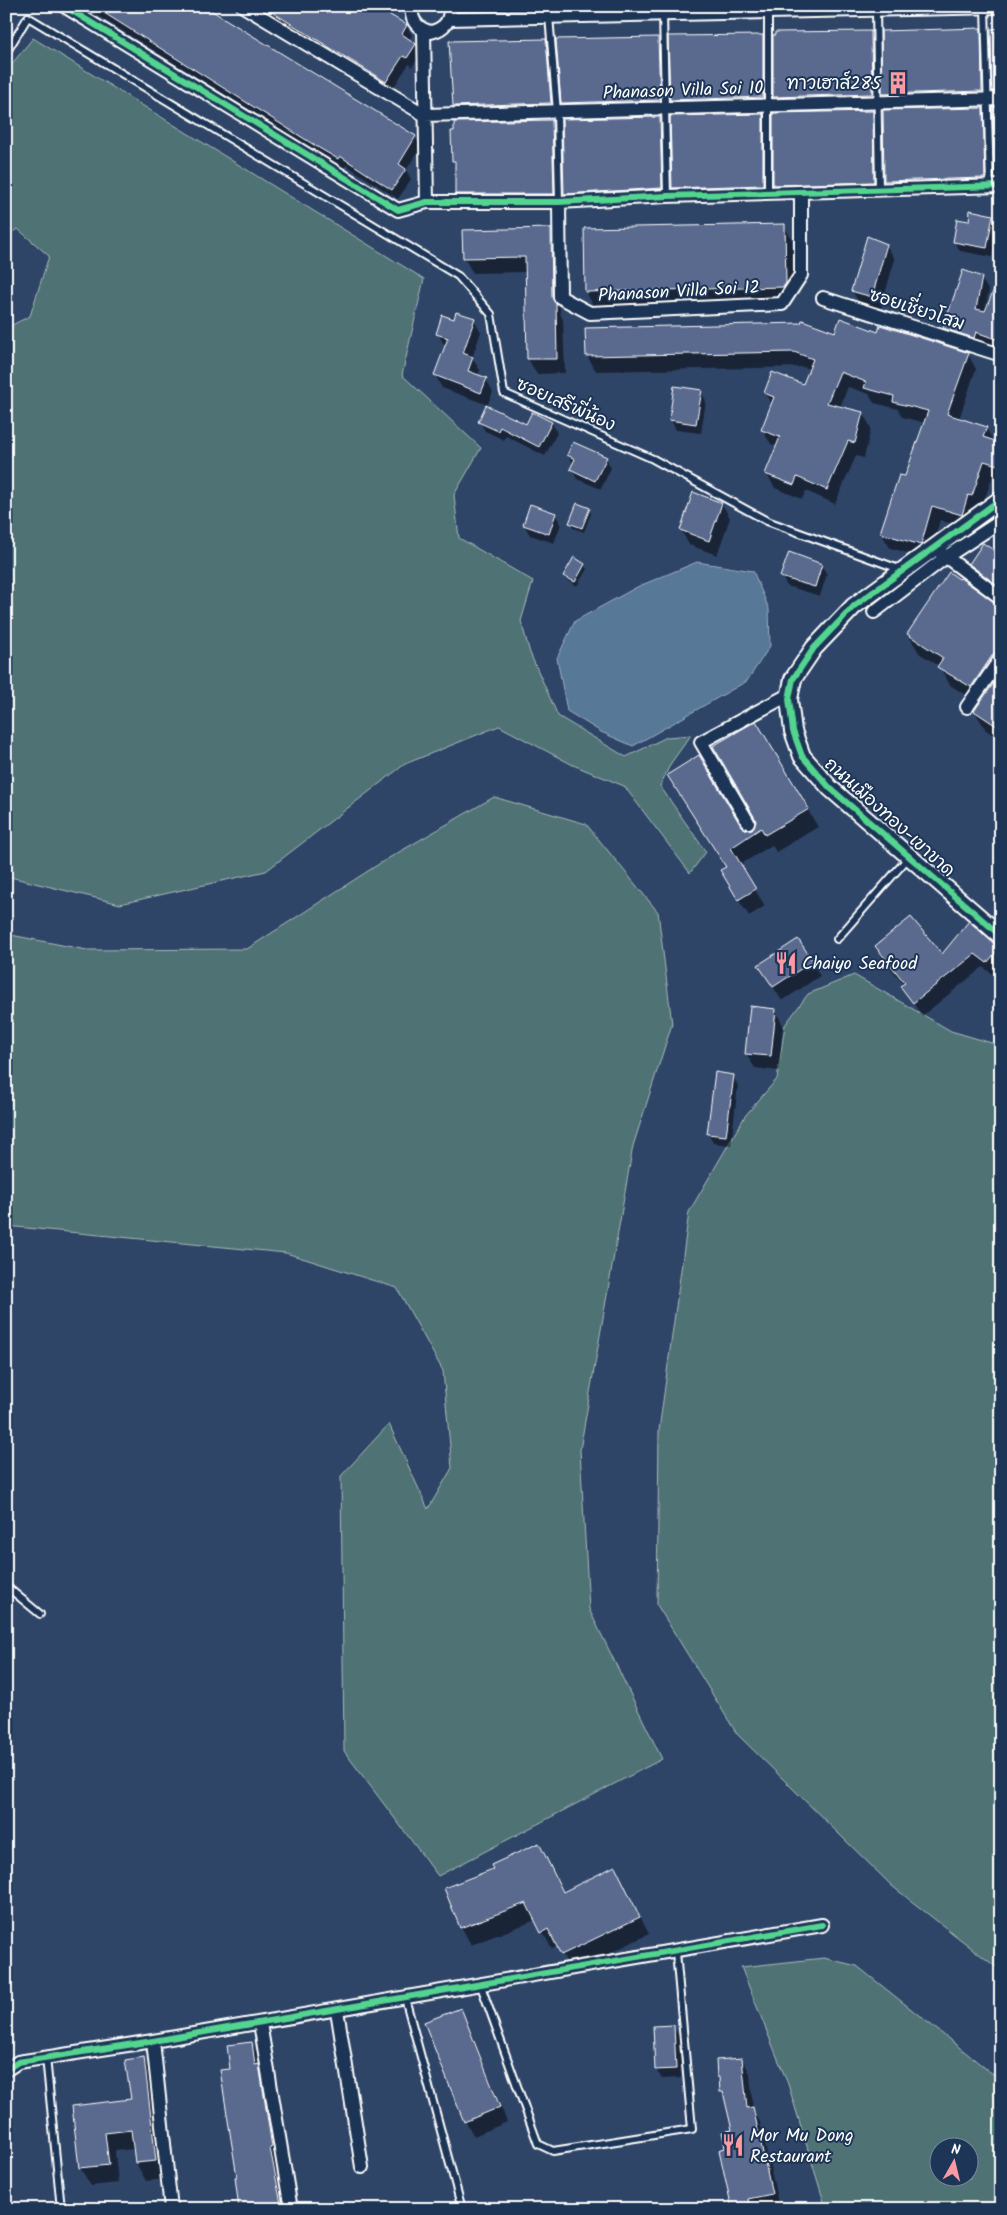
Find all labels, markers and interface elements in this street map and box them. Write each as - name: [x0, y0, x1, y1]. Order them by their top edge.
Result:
- place label: ทาวเฮาส์285: [787, 70, 882, 99]
- building icon: ทาวเฮาส์285: [885, 70, 911, 96]
- street label: Phanason Villa Soi 10: [602, 74, 764, 109]
- street label: Phanason Villa Soi 12: [597, 274, 761, 311]
- street label: ซอยเชี่ยวโสม: [865, 277, 970, 340]
- street label: ซอยเสรีพี่น้อง: [511, 366, 622, 440]
- street label: ถนนเมืองทอง-เขาขาด: [817, 751, 961, 885]
- restaurant icon: Chaiyo Seafood: [773, 950, 799, 976]
- place label: Chaiyo Seafood: [802, 950, 918, 979]
- place label: Mor Mu Dong Restaurant: [750, 2122, 854, 2172]
- restaurant icon: Mor Mu Dong Restaurant: [720, 2132, 746, 2158]
- north arrow: [930, 2138, 980, 2188]
- text: N: [950, 2139, 962, 2162]

